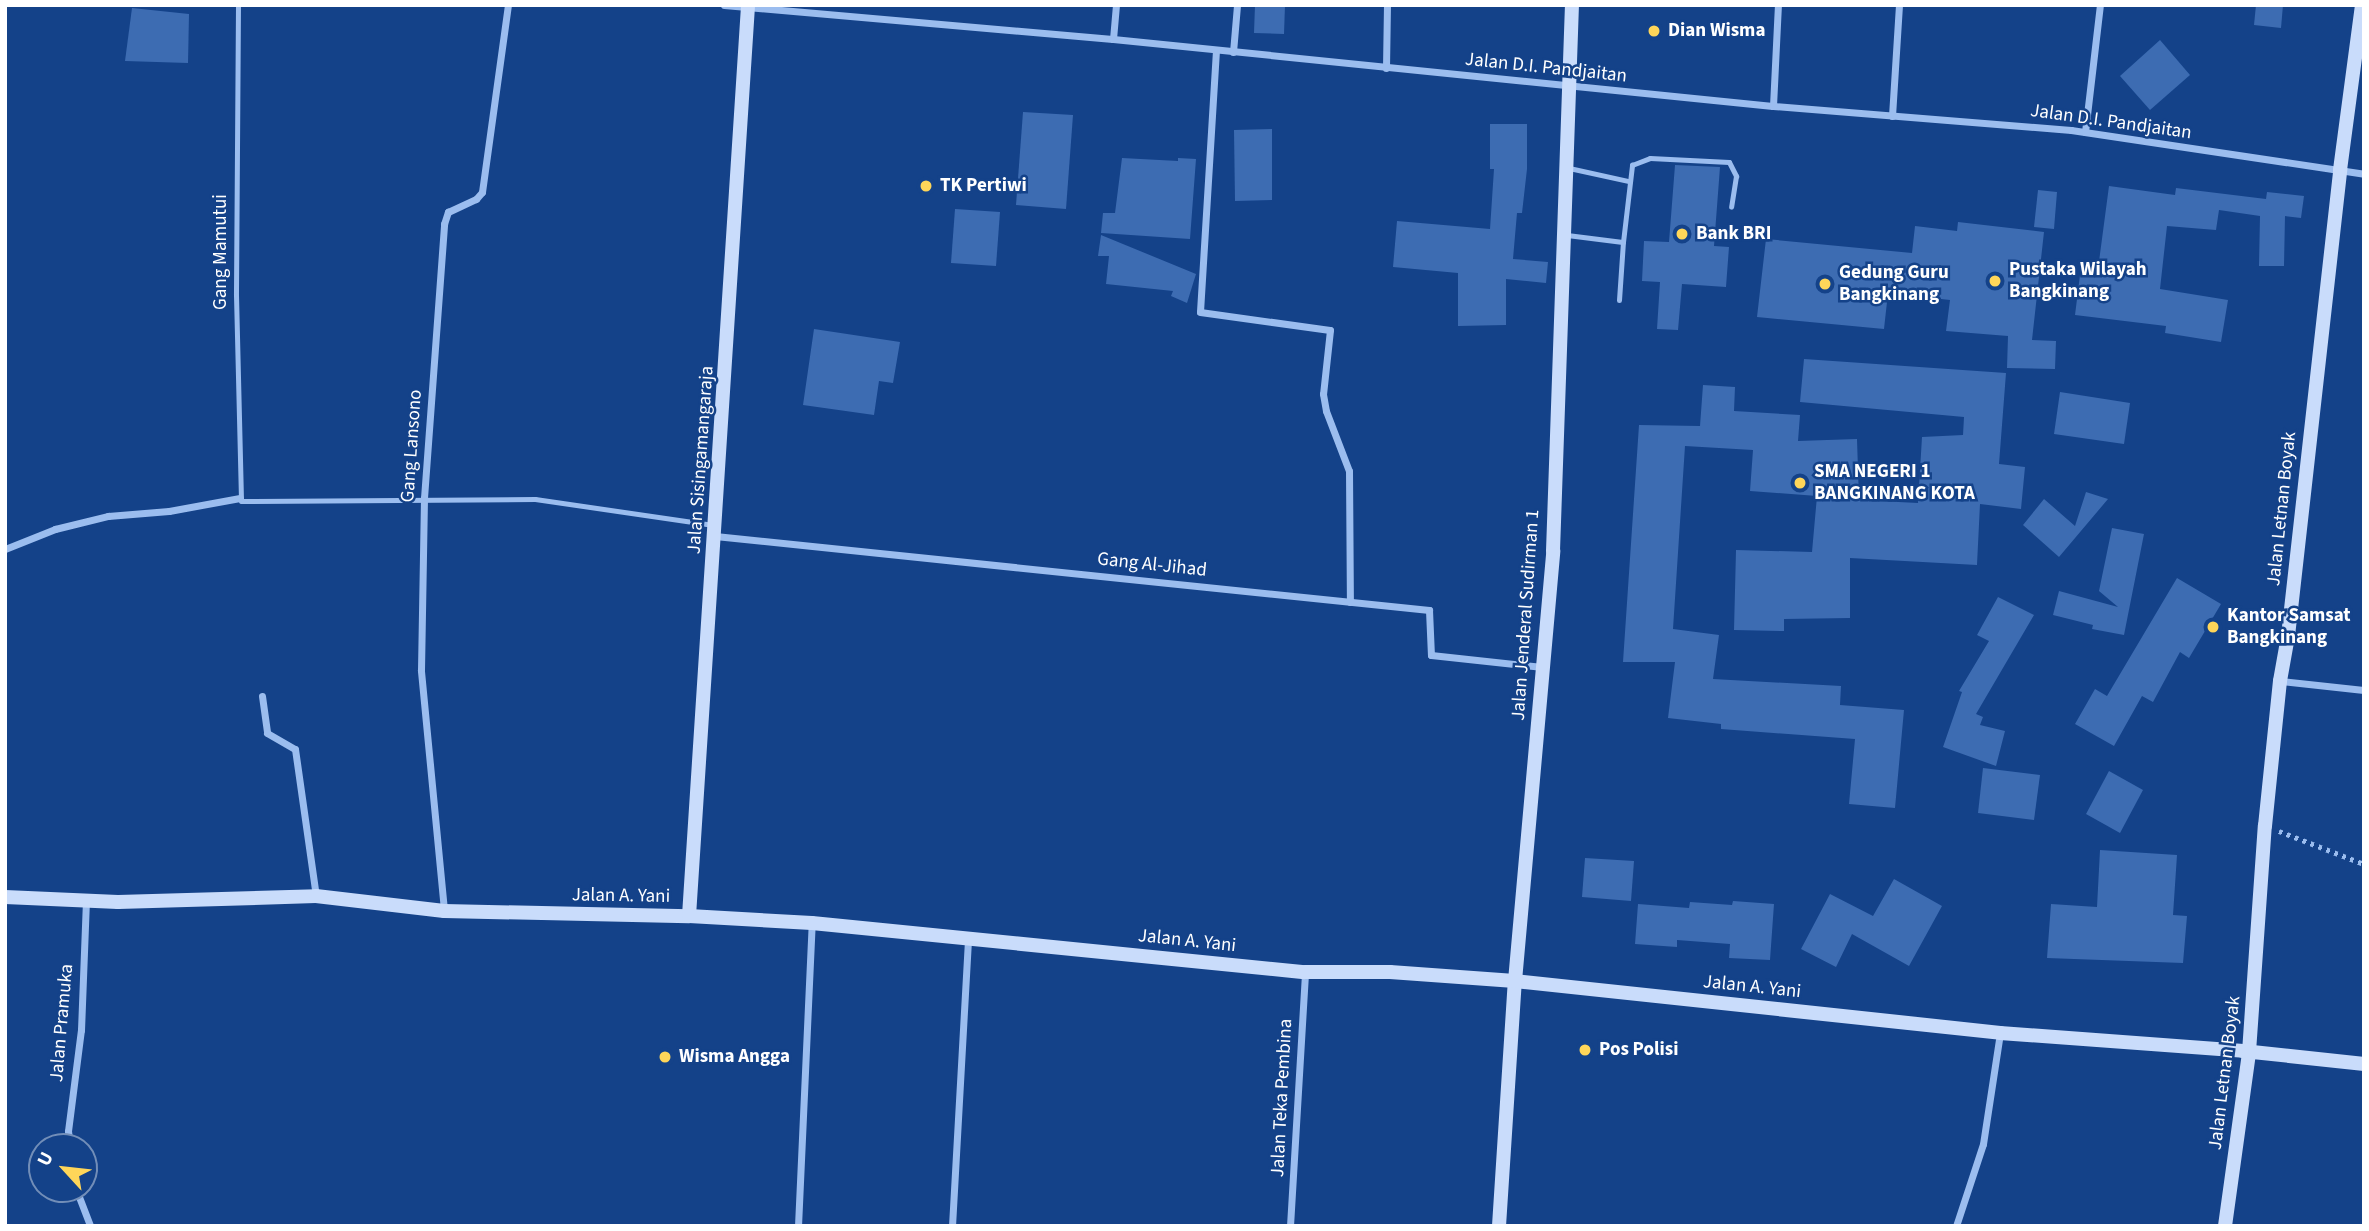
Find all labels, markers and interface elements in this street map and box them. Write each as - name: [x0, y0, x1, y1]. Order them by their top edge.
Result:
- place label: Dian Wisma: [1668, 20, 1765, 42]
- marker: Dian Wisma: [1646, 23, 1662, 39]
- street label: Jalan D.I. Pandjaitan: [1464, 48, 1628, 88]
- street label: Jalan D.I. Pandjaitan: [2029, 99, 2193, 145]
- place label: TK Pertiwi: [940, 175, 1027, 197]
- marker: TK Pertiwi: [918, 178, 934, 194]
- street label: Gang Mamutui: [210, 194, 232, 310]
- place label: Bank BRI: [1696, 223, 1771, 245]
- marker: Bank BRI: [1674, 226, 1690, 242]
- place label: Pustaka Wilayah Bangkinang: [2009, 259, 2147, 303]
- place label: Gedung Guru Bangkinang: [1839, 262, 1949, 306]
- marker: Pustaka Wilayah Bangkinang: [1987, 273, 2003, 289]
- marker: Gedung Guru Bangkinang: [1817, 276, 1833, 292]
- street label: Jalan Sisingamangaraja: [683, 365, 719, 555]
- street label: Gang Lansono: [397, 389, 427, 503]
- street label: Jalan Letnan Boyak: [2263, 431, 2301, 587]
- place label: SMA NEGERI 1 BANGKINANG KOTA: [1814, 461, 1975, 505]
- marker: SMA NEGERI 1 BANGKINANG KOTA: [1792, 475, 1808, 491]
- street label: Jalan Jenderal Sudirman 1: [1507, 509, 1545, 721]
- street label: Gang Al-Jihad: [1096, 548, 1208, 582]
- place label: Kantor Samsat Bangkinang: [2227, 605, 2351, 649]
- marker: Kantor Samsat Bangkinang: [2205, 619, 2221, 635]
- street label: Jalan A. Yani: [572, 884, 670, 908]
- street label: Jalan A. Yani: [1137, 925, 1237, 957]
- street label: Jalan Pramuka: [45, 963, 79, 1083]
- street label: Jalan A. Yani: [1702, 971, 1802, 1003]
- street label: Jalan Letnan Boyak: [2204, 995, 2246, 1151]
- street label: Jalan Teka Pembina: [1266, 1018, 1298, 1178]
- place label: Pos Polisi: [1599, 1039, 1678, 1061]
- marker: Pos Polisi: [1577, 1042, 1593, 1058]
- place label: Wisma Angga: [679, 1046, 790, 1068]
- marker: Wisma Angga: [657, 1049, 673, 1065]
- north arrow: [28, 1133, 98, 1203]
- text: U: [31, 1147, 61, 1171]

